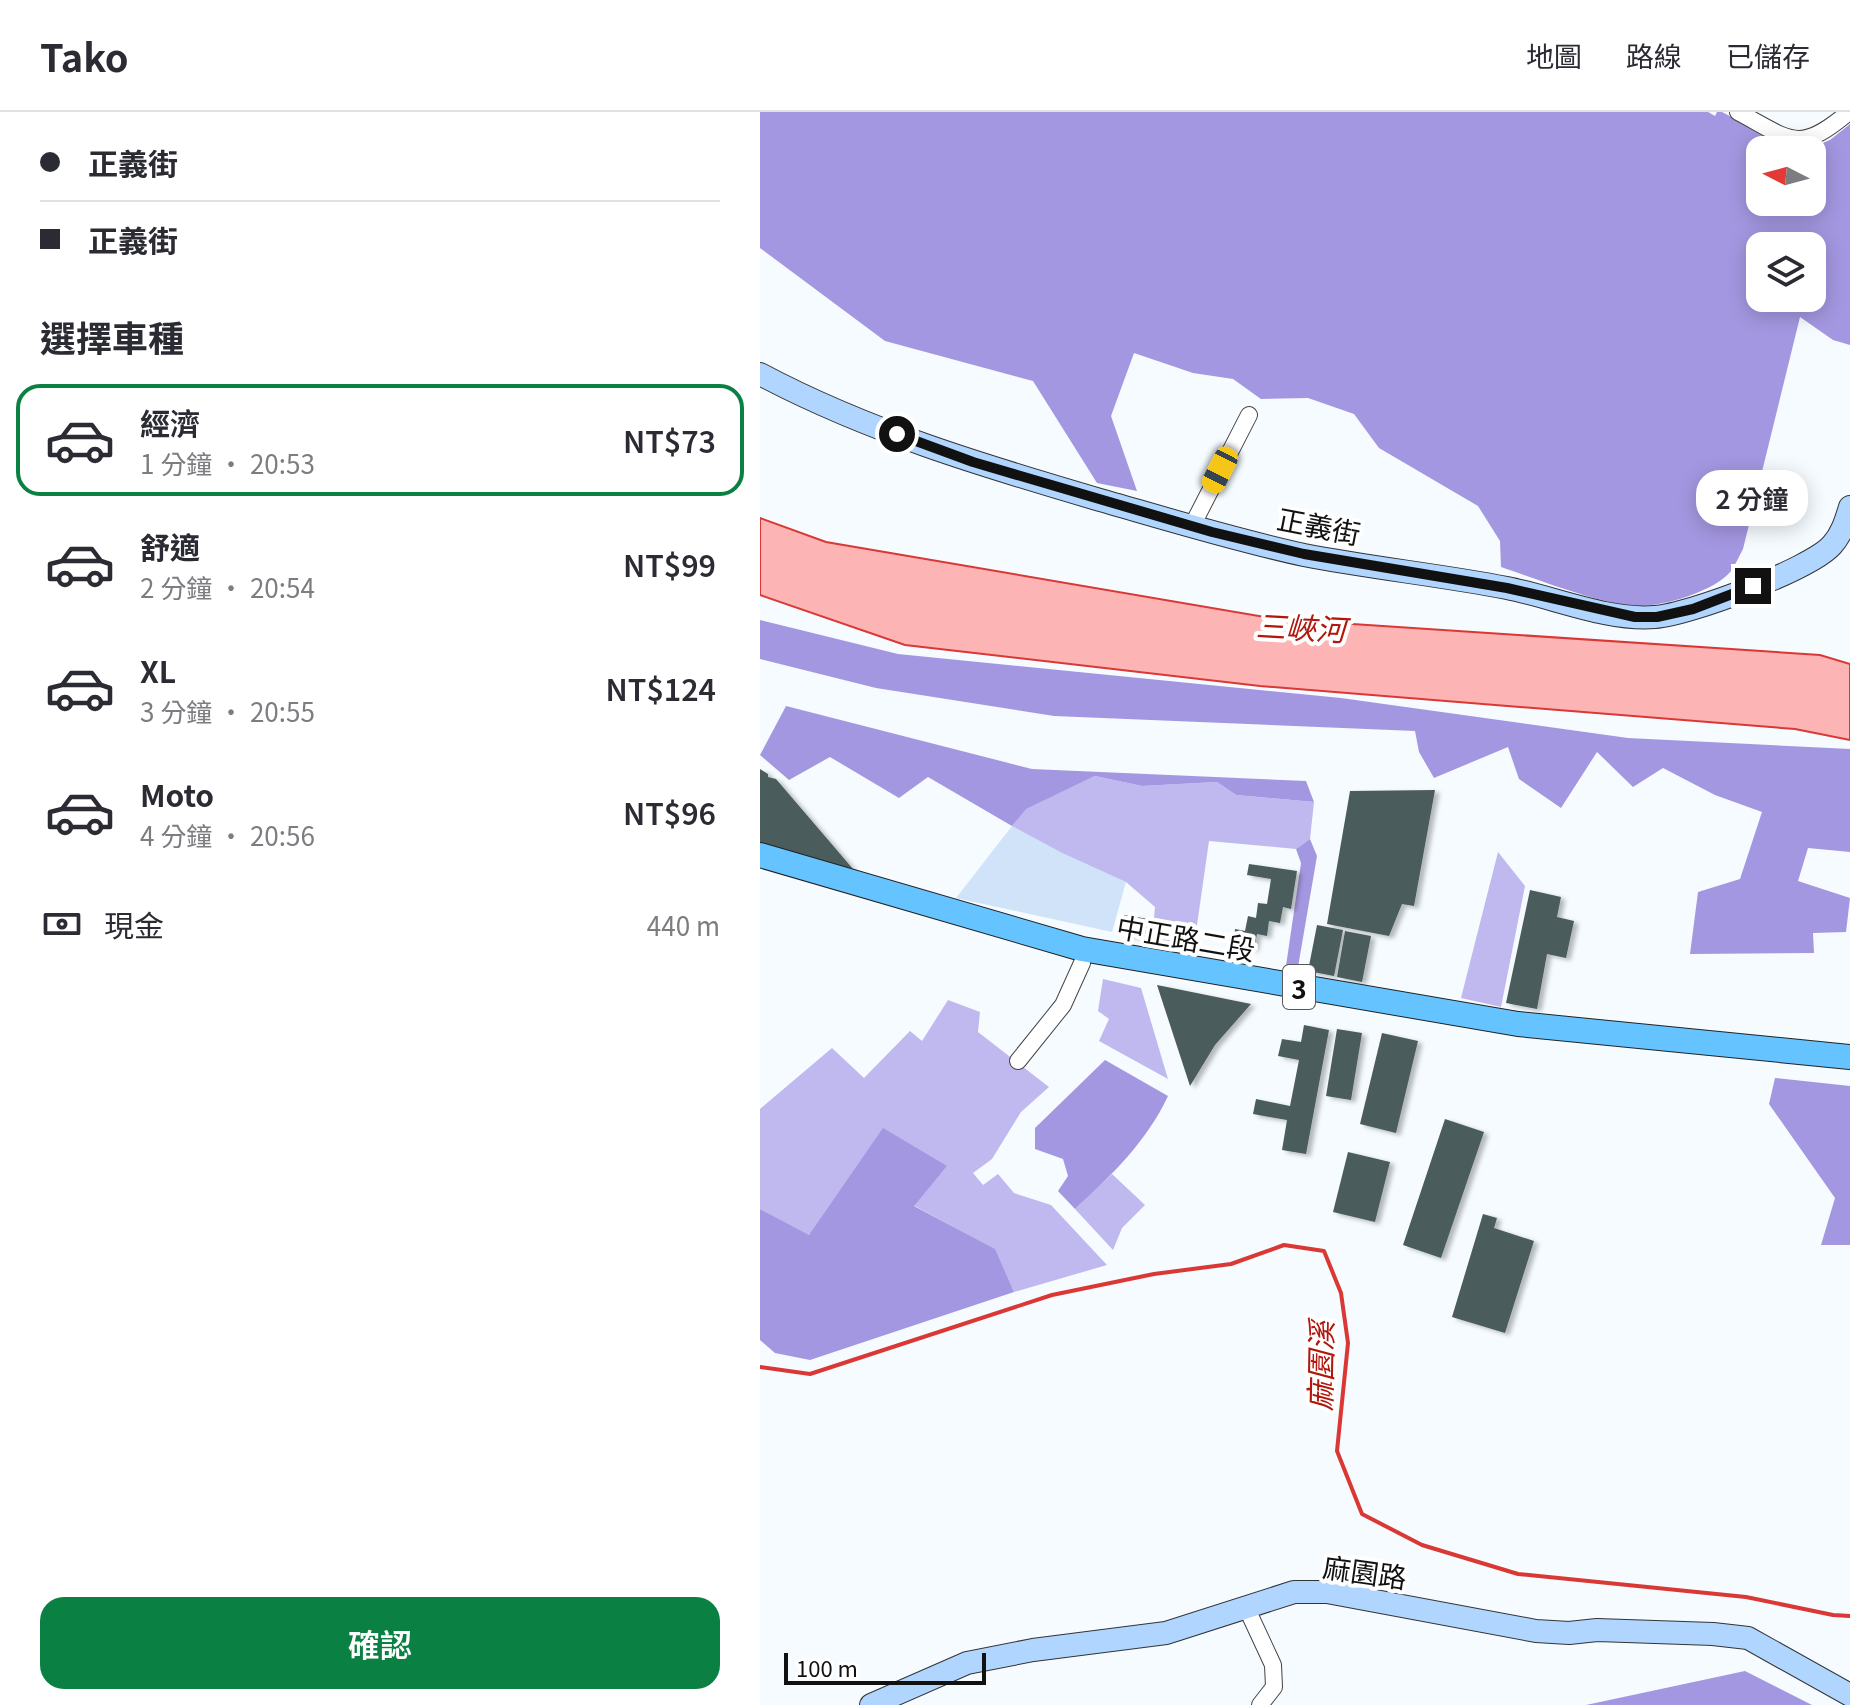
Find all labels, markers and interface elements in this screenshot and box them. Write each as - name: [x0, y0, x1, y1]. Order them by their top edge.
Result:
- text: Tako: [40, 28, 129, 83]
- text: 地圖: [1526, 35, 1582, 75]
- text: 路線: [1626, 35, 1682, 75]
- text: 已儲存: [1726, 35, 1810, 75]
- north arrow: [1746, 136, 1826, 216]
- map controls: [1746, 136, 1826, 312]
- text: 正義街: [88, 140, 178, 184]
- text: 正義街: [88, 217, 178, 261]
- button: layers: [1746, 232, 1826, 312]
- text: 選擇車種: [40, 310, 184, 362]
- text: 經濟: [140, 400, 200, 444]
- icon: car: [44, 404, 116, 476]
- route start: [879, 416, 915, 452]
- text: NT$73: [623, 418, 716, 462]
- car: [1198, 443, 1242, 497]
- text: 1 分鐘 · 20:53: [140, 444, 315, 481]
- callout: 2 分鐘: [1697, 470, 1809, 526]
- text: 2 分鐘: [1716, 479, 1788, 516]
- street label: 正義街: [1274, 497, 1364, 553]
- text: 舒適: [140, 524, 200, 568]
- icon: car: [44, 528, 116, 600]
- text: NT$99: [623, 542, 716, 586]
- text: 2 分鐘 · 20:54: [140, 568, 315, 605]
- route end: [1735, 568, 1771, 604]
- water label: 三峽河: [1255, 602, 1352, 651]
- text: XL: [140, 648, 176, 692]
- icon: car: [44, 652, 116, 724]
- text: NT$124: [606, 666, 716, 710]
- text: 3 分鐘 · 20:55: [140, 692, 315, 729]
- text: Moto: [140, 772, 214, 816]
- icon: car: [44, 776, 116, 848]
- text: NT$96: [623, 790, 716, 834]
- text: 4 分鐘 · 20:56: [140, 816, 315, 853]
- icon: cash: [40, 902, 84, 946]
- text: 現金: [104, 902, 164, 946]
- street label: 中正路二段: [1114, 905, 1258, 969]
- text: 440 m: [647, 906, 720, 943]
- road number: 3: [1283, 965, 1315, 1009]
- water label: 麻園溪: [1296, 1317, 1342, 1411]
- street label: 麻園路: [1321, 1545, 1409, 1597]
- button: 確認: [40, 1597, 720, 1689]
- scale bar: [784, 1649, 986, 1685]
- text: 100 m: [796, 1651, 858, 1683]

